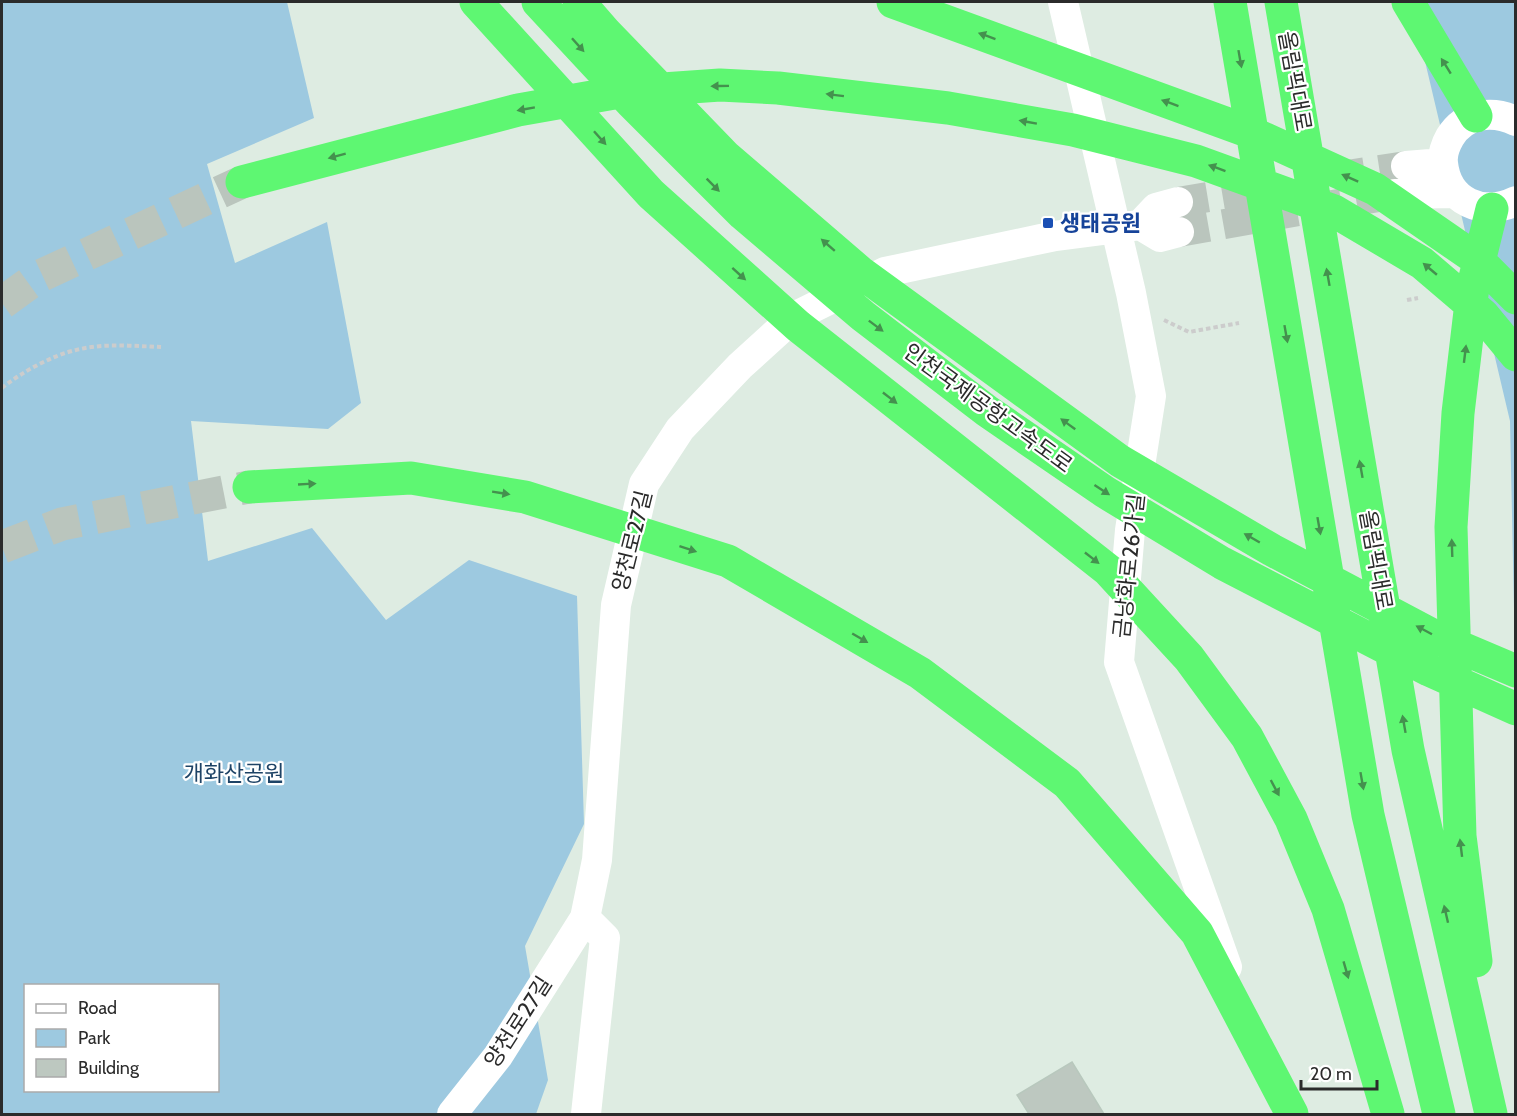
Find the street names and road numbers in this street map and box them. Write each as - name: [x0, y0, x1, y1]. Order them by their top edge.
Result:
- street label: 올림픽대로: [1273, 29, 1317, 133]
- street label: 인천국제공항고속도로: [898, 338, 1078, 478]
- street label: 양천로27길: [606, 487, 658, 595]
- street label: 금낭화로26가길: [1108, 492, 1150, 640]
- street label: 올림픽대로: [1354, 508, 1398, 612]
- street label: 양천로27길: [478, 971, 558, 1073]

